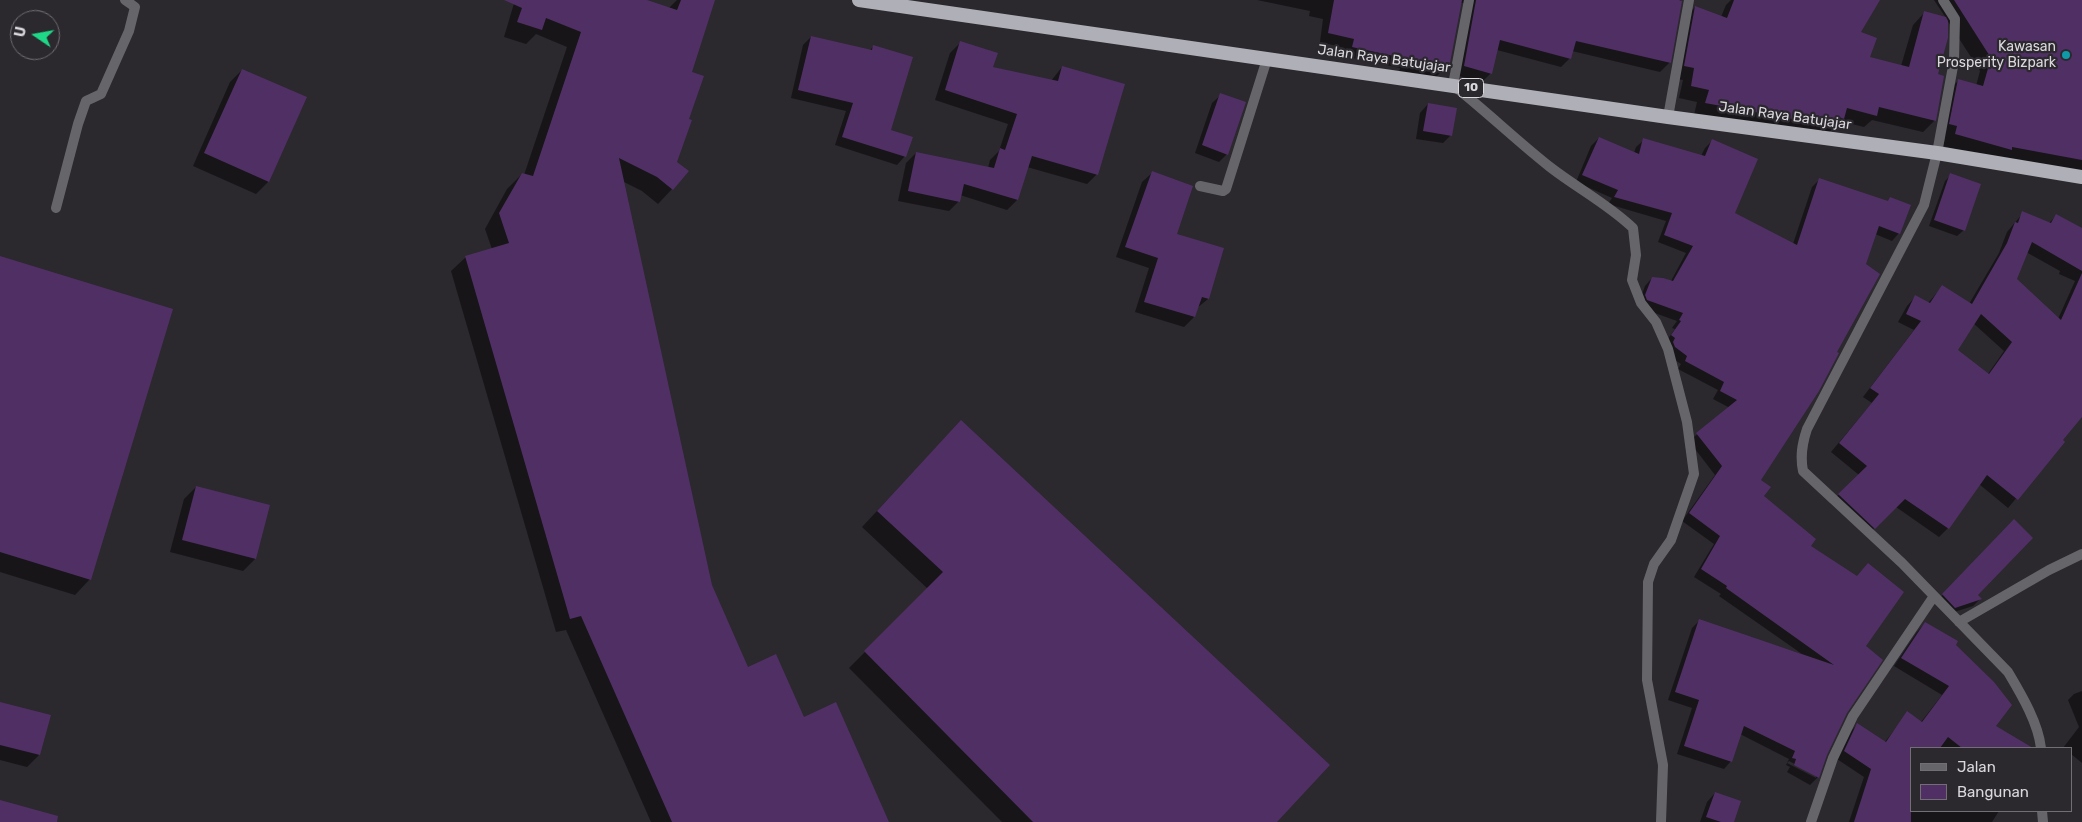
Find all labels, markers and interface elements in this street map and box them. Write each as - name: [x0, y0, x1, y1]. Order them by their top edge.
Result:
- north arrow: [10, 10, 60, 60]
- text: U: [11, 25, 30, 39]
- place label: Kawasan Prosperity Bizpark: [1937, 39, 2056, 72]
- street label: Jalan Raya Batujajar: [1317, 41, 1451, 77]
- marker: Kawasan Prosperity Bizpark: [2060, 49, 2072, 61]
- road number: 10: [1458, 78, 1484, 98]
- street label: Jalan Raya Batujajar: [1718, 98, 1852, 134]
- legend: [1910, 747, 2072, 812]
- text: Jalan: [1957, 758, 1996, 776]
- text: Bangunan: [1957, 783, 2029, 801]

